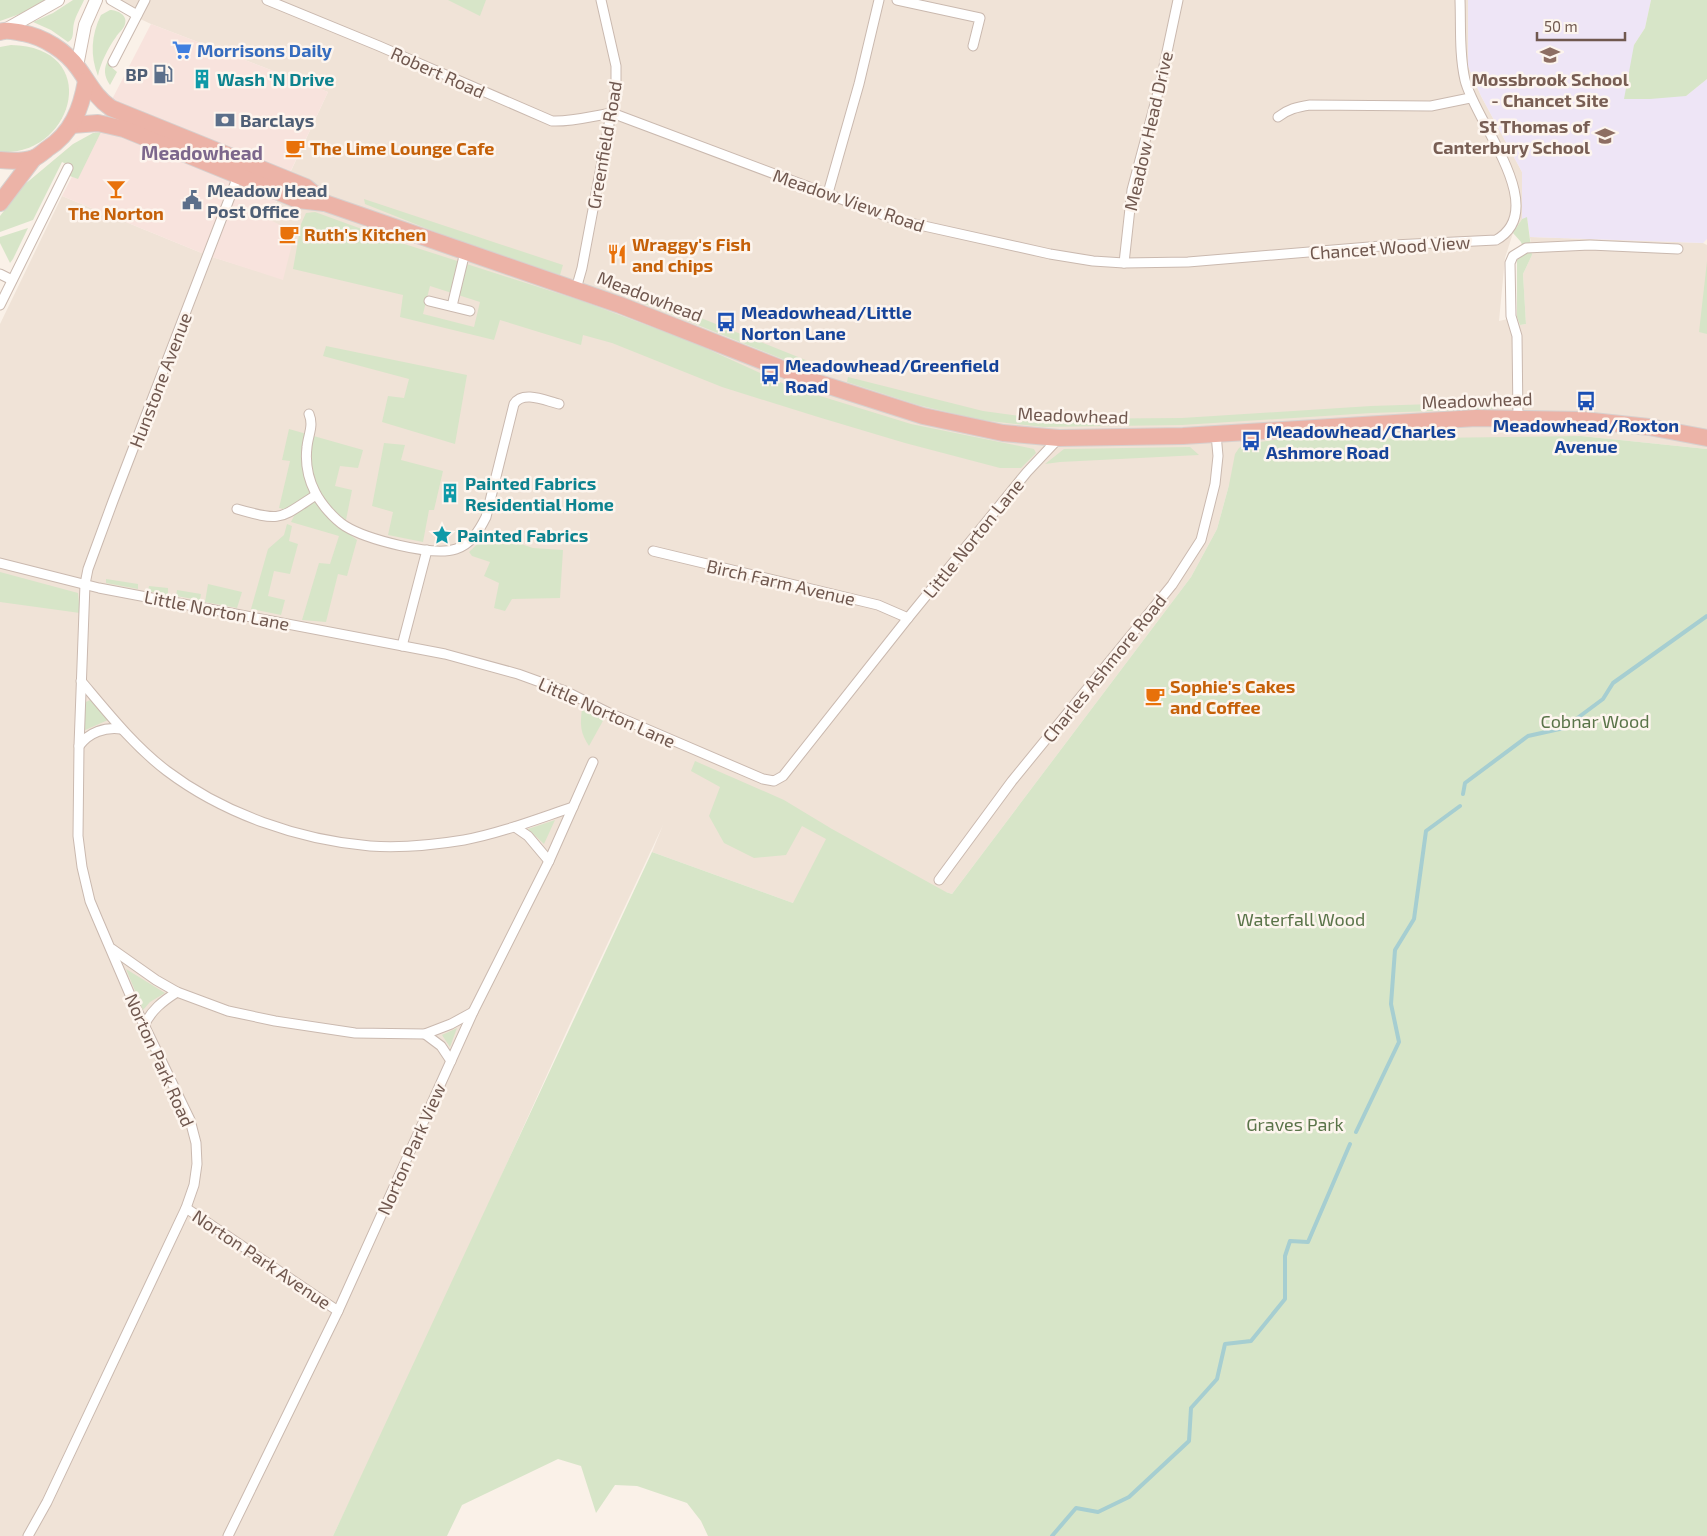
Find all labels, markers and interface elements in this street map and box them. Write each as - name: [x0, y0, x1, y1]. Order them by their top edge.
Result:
- scale bar: [1537, 10, 1624, 42]
- text: 50 m: [1544, 17, 1578, 35]
- supermarket icon: Morrisons Daily: [171, 39, 193, 61]
- place label: Morrisons Daily: [197, 39, 333, 61]
- street label: Robert Road: [388, 41, 488, 103]
- school or university icon: Mossbrook School - Chancet Site: [1539, 44, 1561, 66]
- street label: Meadow Head Drive: [1119, 49, 1177, 213]
- place label: BP: [125, 63, 148, 85]
- fuel station icon: BP: [152, 63, 174, 85]
- building icon: Wash 'N Drive: [191, 68, 213, 90]
- place label: Wash 'N Drive: [217, 68, 334, 90]
- place label: Mossbrook School - Chancet Site: [1471, 68, 1629, 111]
- street label: Greenfield Road: [582, 79, 626, 211]
- bank icon: Barclays: [214, 109, 236, 131]
- place label: Barclays: [240, 109, 314, 131]
- place label: St Thomas of Canterbury School: [1433, 115, 1591, 158]
- school or university icon: St Thomas of Canterbury School: [1594, 125, 1616, 147]
- cafe icon: The Lime Lounge Cafe: [284, 137, 306, 159]
- place label: The Lime Lounge Cafe: [310, 137, 495, 159]
- district label: Meadowhead: [141, 141, 263, 164]
- street label: Meadow View Road: [770, 164, 928, 236]
- bar icon: The Norton: [105, 178, 127, 200]
- place label: Meadow Head Post Office: [207, 179, 328, 222]
- public building icon: Meadow Head Post Office: [181, 189, 203, 211]
- place label: The Norton: [68, 202, 164, 224]
- cafe icon: Ruth's Kitchen: [278, 223, 300, 245]
- place label: Ruth's Kitchen: [304, 223, 426, 245]
- street label: Chancet Wood View: [1309, 230, 1471, 264]
- place label: Wraggy's Fish and chips: [632, 233, 751, 276]
- restaurant icon: Wraggy's Fish and chips: [606, 243, 628, 265]
- street label: Meadowhead: [594, 266, 706, 326]
- place label: Meadowhead/Little Norton Lane: [741, 301, 912, 344]
- street label: Hunstone Avenue: [124, 309, 196, 451]
- bus stop icon: Meadowhead/Little Norton Lane: [715, 311, 737, 333]
- place label: Meadowhead/Greenfield Road: [785, 354, 999, 397]
- bus stop icon: Meadowhead/Greenfield Road: [759, 364, 781, 386]
- street label: Meadowhead: [1421, 387, 1533, 413]
- bus stop icon: Meadowhead/Roxton Avenue: [1575, 390, 1597, 412]
- street label: Meadowhead: [1017, 402, 1129, 428]
- place label: Meadowhead/Roxton Avenue: [1493, 414, 1679, 457]
- place label: Meadowhead/Charles Ashmore Road: [1266, 420, 1456, 463]
- bus stop icon: Meadowhead/Charles Ashmore Road: [1240, 430, 1262, 452]
- place label: Painted Fabrics Residential Home: [465, 472, 614, 515]
- street label: Little Norton Lane: [918, 474, 1028, 602]
- building icon: Painted Fabrics Residential Home: [439, 482, 461, 504]
- place icon: Painted Fabrics: [431, 524, 453, 546]
- place label: Painted Fabrics: [457, 524, 588, 546]
- street label: Birch Farm Avenue: [705, 554, 857, 610]
- street label: Little Norton Lane: [143, 585, 291, 635]
- street label: Charles Ashmore Road: [1037, 589, 1171, 747]
- street label: Little Norton Lane: [535, 672, 679, 752]
- place label: Sophie's Cakes and Coffee: [1170, 675, 1295, 718]
- cafe icon: Sophie's Cakes and Coffee: [1144, 685, 1166, 707]
- park label: Cobnar Wood: [1540, 710, 1650, 732]
- park label: Waterfall Wood: [1237, 908, 1365, 930]
- street label: Norton Park Road: [121, 990, 199, 1130]
- street label: Norton Park View: [372, 1080, 450, 1218]
- park label: Graves Park: [1246, 1113, 1344, 1135]
- street label: Norton Park Avenue: [189, 1205, 335, 1313]

